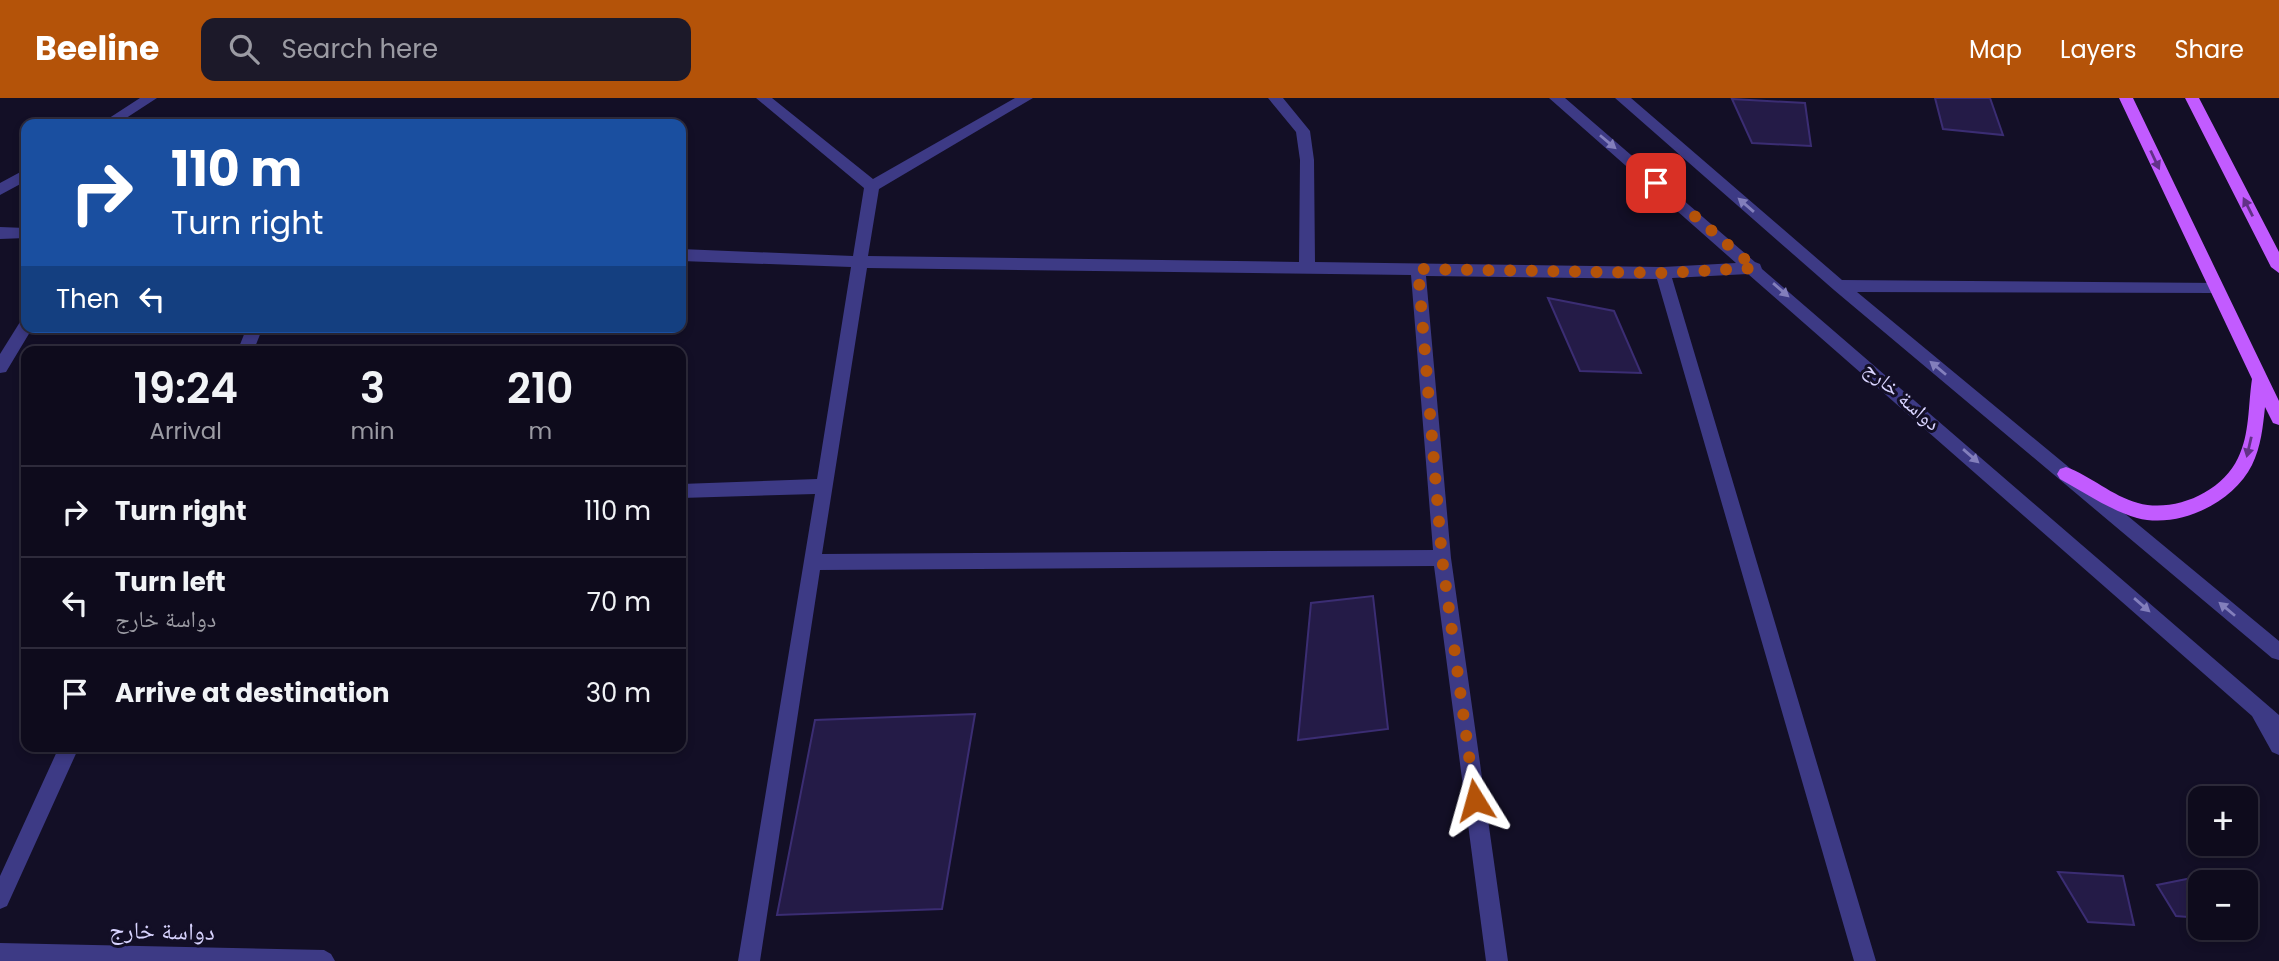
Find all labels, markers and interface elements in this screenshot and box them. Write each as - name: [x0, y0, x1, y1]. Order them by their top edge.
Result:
- search box: [201, 18, 691, 81]
- text: Beeline: [35, 25, 159, 72]
- icon: search: [225, 30, 263, 68]
- text: Search here: [281, 31, 438, 67]
- text: Map: [1969, 33, 2022, 66]
- text: Layers: [2060, 33, 2136, 66]
- text: Share: [2174, 33, 2244, 66]
- one-way arrow: [1599, 134, 1617, 150]
- text: 110 m: [171, 135, 302, 203]
- icon: right: [56, 147, 147, 238]
- one-way arrow: [2149, 150, 2161, 170]
- pin: [1626, 153, 1686, 213]
- icon: arrive: [1637, 164, 1675, 202]
- one-way arrow: [2242, 197, 2253, 217]
- one-way arrow: [1737, 198, 1754, 213]
- text: Turn right: [171, 200, 323, 245]
- icon: left: [133, 280, 171, 318]
- text: Then: [56, 281, 119, 317]
- one-way arrow: [1772, 282, 1789, 297]
- street label: دواسة خارج: [1858, 354, 1947, 437]
- text: 19:24: [134, 359, 238, 418]
- text: 3: [360, 359, 385, 418]
- text: 210: [507, 359, 573, 418]
- one-way arrow: [1929, 361, 1946, 376]
- text: Arrival: [149, 415, 222, 447]
- text: min: [350, 415, 395, 447]
- text: m: [528, 415, 552, 447]
- one-way arrow: [2243, 436, 2254, 458]
- one-way arrow: [1962, 448, 1980, 464]
- icon: right: [56, 493, 94, 531]
- text: Turn right: [115, 493, 247, 529]
- text: 110 m: [584, 493, 651, 529]
- text: Turn left: [115, 564, 226, 600]
- icon: left: [56, 584, 94, 622]
- text: 70 m: [587, 584, 651, 620]
- one-way arrow: [2134, 597, 2151, 612]
- one-way arrow: [2218, 601, 2236, 616]
- text: دواسة خارج: [115, 603, 216, 635]
- icon: arrive: [56, 675, 94, 713]
- text: Arrive at destination: [115, 675, 390, 711]
- text: 30 m: [586, 675, 651, 711]
- position arrow: [1438, 763, 1512, 837]
- map controls: [2188, 786, 2258, 940]
- button: +: [2188, 786, 2258, 856]
- button: −: [2188, 870, 2258, 940]
- street label: دواسة خارج: [109, 913, 215, 948]

